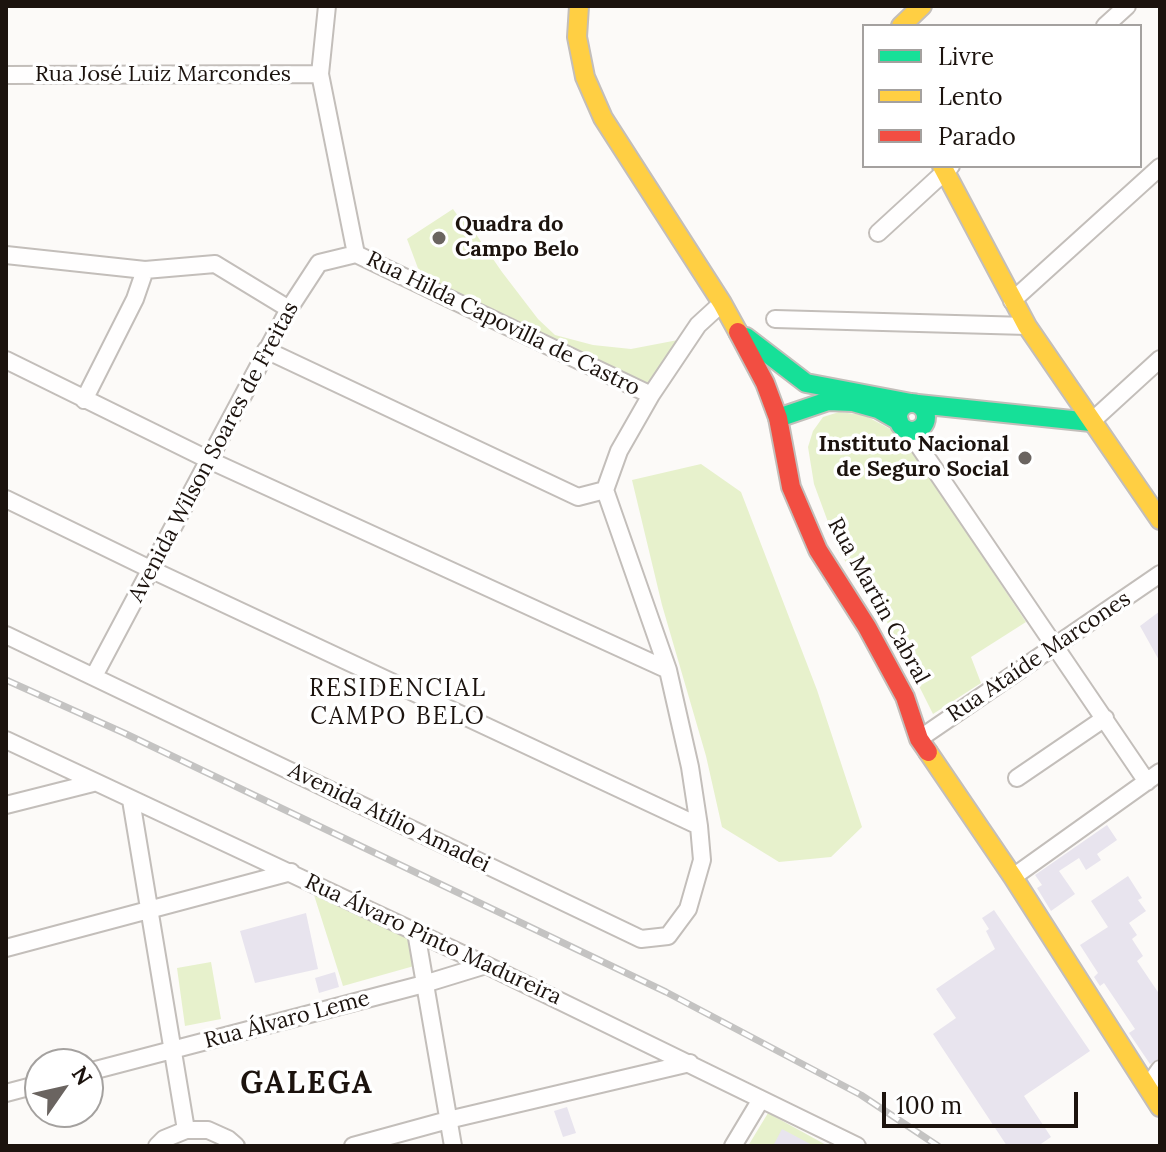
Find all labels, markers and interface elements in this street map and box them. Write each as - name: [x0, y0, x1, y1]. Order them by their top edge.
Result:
- legend: [862, 24, 1142, 168]
- text: Livre: [938, 41, 994, 72]
- street label: Rua José Luiz Marcondes: [35, 62, 291, 88]
- text: Lento: [938, 81, 1003, 112]
- text: Parado: [938, 121, 1016, 152]
- place label: Quadra do Campo Belo: [455, 212, 579, 264]
- marker: Quadra do Campo Belo: [430, 229, 448, 247]
- street label: Rua Hilda Capovilla de Castro: [362, 246, 644, 402]
- street label: Avenida Wilson Soares de Freitas: [123, 297, 305, 607]
- place label: Instituto Nacional de Seguro Social: [819, 432, 1009, 484]
- marker: Instituto Nacional de Seguro Social: [1016, 449, 1034, 467]
- street label: Rua Martin Cabral: [822, 514, 934, 688]
- street label: Rua Ataíde Marcones: [942, 586, 1136, 728]
- district label: RESIDENCIAL CAMPO BELO: [309, 675, 487, 731]
- street label: Avenida Atílio Amadei: [284, 758, 494, 878]
- street label: Rua Álvaro Pinto Madureira: [301, 869, 565, 1011]
- street label: Rua Álvaro Leme: [201, 985, 373, 1055]
- north arrow: [24, 1048, 104, 1128]
- text: N: [66, 1061, 99, 1091]
- district label: GALEGA: [240, 1066, 374, 1102]
- scale bar: [886, 1076, 1082, 1126]
- text: 100 m: [896, 1090, 962, 1121]

